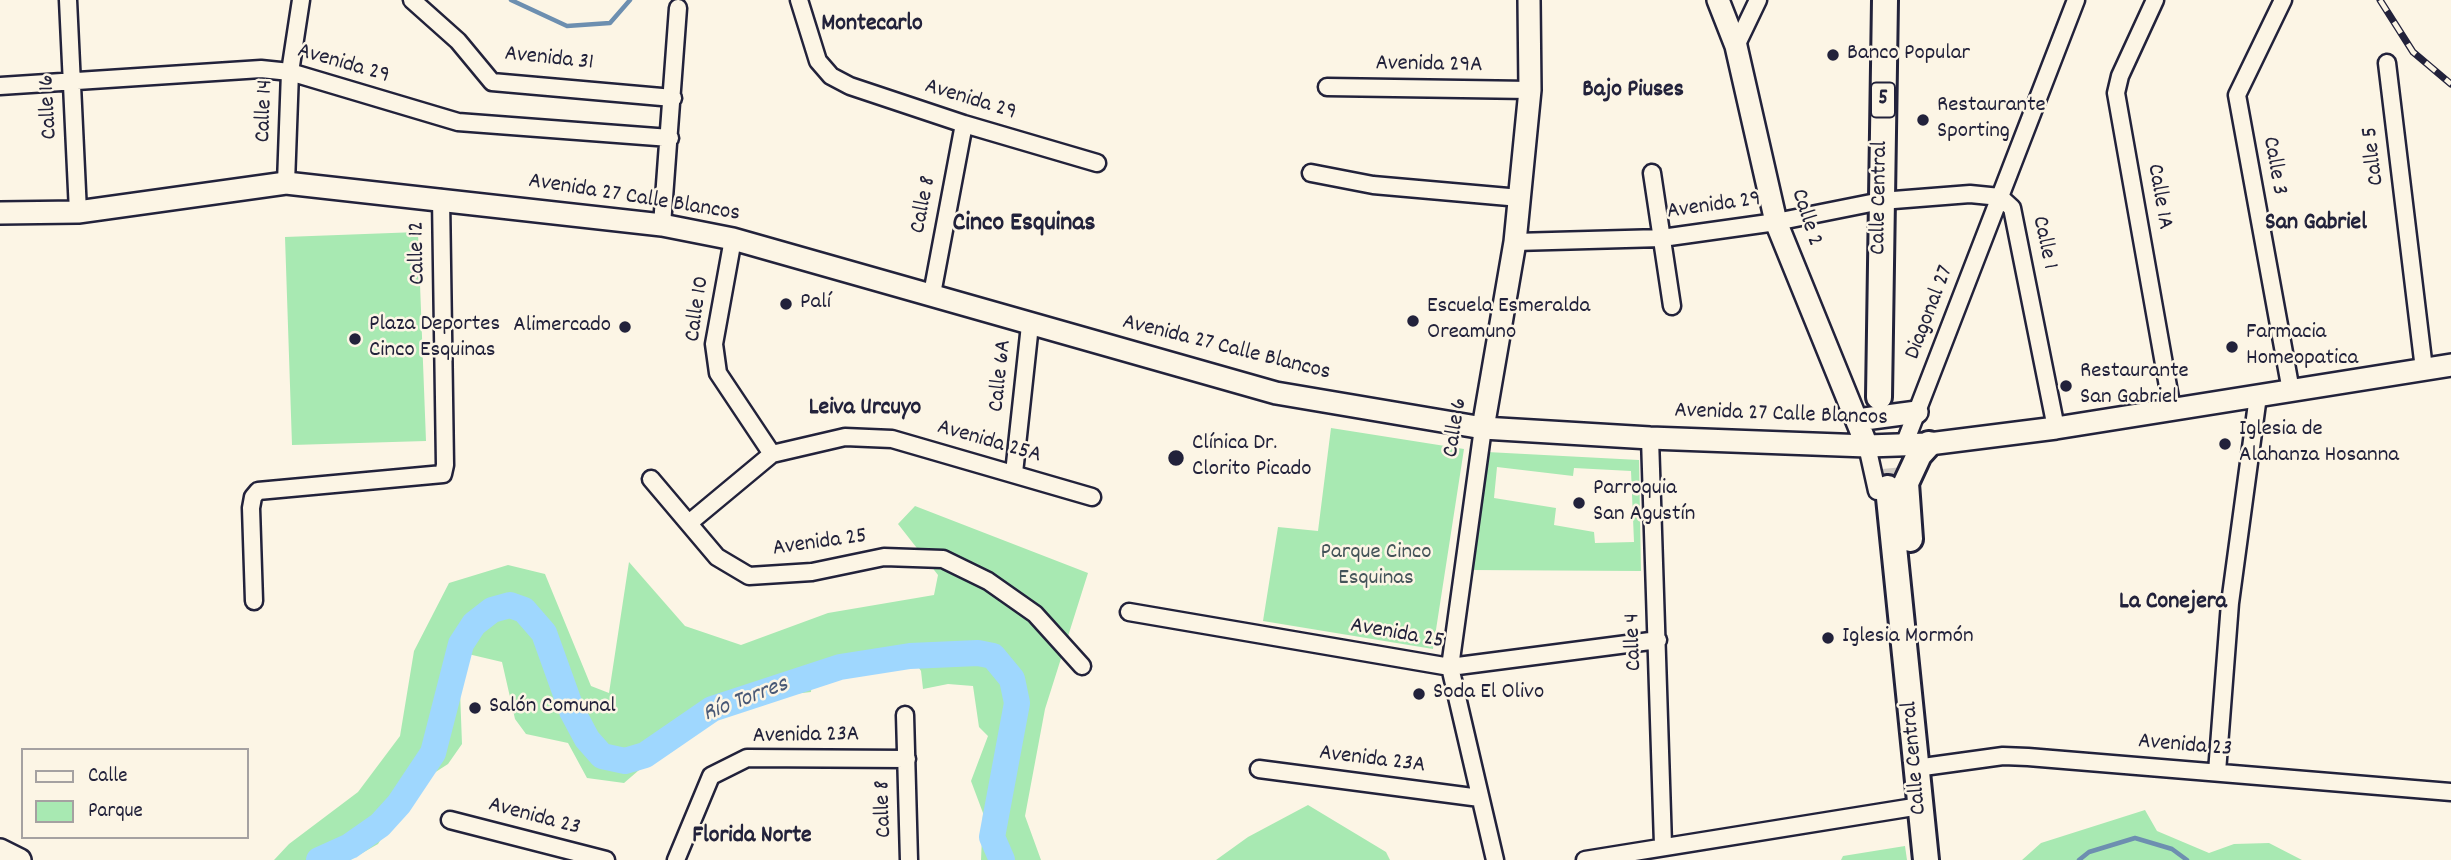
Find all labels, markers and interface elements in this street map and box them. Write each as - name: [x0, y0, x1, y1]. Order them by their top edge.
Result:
- district label: Montecarlo: [821, 12, 923, 40]
- street label: Avenida 29: [294, 39, 392, 91]
- place label: Banco Popular: [1847, 41, 1970, 69]
- street label: Avenida 31: [503, 42, 595, 78]
- marker: Banco Popular: [1825, 47, 1841, 63]
- street label: Avenida 29A: [1375, 51, 1483, 81]
- street label: Calle 16: [35, 74, 65, 140]
- street label: Avenida 29: [921, 74, 1019, 128]
- district label: Bajo Piuses: [1582, 78, 1684, 106]
- street label: Calle 14: [251, 79, 281, 143]
- road number: 5: [1871, 82, 1895, 118]
- place label: Restaurante Sporting: [1937, 93, 2046, 147]
- marker: Restaurante Sporting: [1915, 112, 1931, 128]
- street label: Calle 5: [2358, 125, 2392, 187]
- street label: Calle 3: [2254, 135, 2292, 197]
- street label: Calle Central: [1866, 141, 1896, 255]
- street label: Calle 1A: [2139, 162, 2177, 232]
- street label: Avenida 27 Calle Blancos: [526, 169, 742, 229]
- street label: Calle 8: [906, 174, 944, 236]
- street label: Calle 2: [1783, 186, 1827, 250]
- street label: Avenida 29: [1665, 187, 1763, 227]
- district label: Cinco Esquinas: [952, 209, 1096, 241]
- district label: San Gabriel: [2265, 211, 2367, 239]
- street label: Calle 1: [2024, 214, 2062, 272]
- street label: Calle 12: [405, 221, 433, 285]
- street label: Diagonal 27: [1901, 262, 1961, 364]
- street label: Calle 10: [681, 274, 717, 344]
- place label: Palí: [800, 290, 831, 318]
- place label: Escuela Esmeralda Oreamuno: [1427, 294, 1590, 348]
- marker: Palí: [778, 296, 794, 312]
- street label: Avenida 27 Calle Blancos: [1119, 310, 1333, 388]
- place label: Plaza Deportes Cinco Esquinas: [369, 312, 500, 366]
- place label: Alimercado: [513, 313, 611, 341]
- marker: Escuela Esmeralda Oreamuno: [1405, 313, 1421, 329]
- marker: Alimercado: [617, 319, 633, 335]
- place label: Farmacia Homeopatica: [2246, 320, 2358, 374]
- marker: Plaza Deportes Cinco Esquinas: [347, 331, 363, 347]
- street label: Calle 6A: [984, 339, 1020, 413]
- marker: Farmacia Homeopatica: [2224, 339, 2240, 355]
- place label: Restaurante San Gabriel: [2080, 359, 2189, 413]
- marker: Restaurante San Gabriel: [2058, 378, 2074, 394]
- district label: Leiva Urcuyo: [809, 396, 921, 424]
- street label: Calle 6: [1439, 396, 1475, 460]
- street label: Avenida 27 Calle Blancos: [1674, 398, 1888, 434]
- street label: Avenida 25A: [934, 415, 1044, 471]
- place label: Iglesia de Alahanza Hosanna: [2239, 417, 2399, 471]
- place label: Clínica Dr. Clorito Picado: [1192, 431, 1312, 485]
- marker: Iglesia de Alahanza Hosanna: [2217, 436, 2233, 452]
- marker: Clínica Dr. Clorito Picado: [1166, 448, 1186, 468]
- place label: Parroquia San Agustín: [1593, 476, 1695, 530]
- marker: Parroquia San Agustín: [1571, 495, 1587, 511]
- street label: Avenida 25: [771, 524, 869, 564]
- park label: Parque Cinco Esquinas: [1321, 540, 1431, 594]
- district label: La Conejera: [2119, 590, 2227, 618]
- street label: Avenida 25: [1348, 613, 1446, 657]
- street label: Calle 4: [1620, 613, 1650, 671]
- place label: Iglesia Mormón: [1842, 624, 1974, 652]
- marker: Iglesia Mormón: [1820, 630, 1836, 646]
- water label: Río Torres: [699, 672, 793, 730]
- place label: Soda El Olivo: [1433, 680, 1544, 708]
- marker: Soda El Olivo: [1411, 686, 1427, 702]
- place label: Salón Comunal: [489, 694, 616, 722]
- marker: Salón Comunal: [467, 700, 483, 716]
- street label: Calle Central: [1897, 700, 1935, 816]
- street label: Avenida 23A: [752, 722, 860, 752]
- street label: Avenida 23: [2137, 729, 2233, 765]
- street label: Avenida 23A: [1317, 741, 1427, 781]
- legend: [21, 748, 248, 839]
- text: Calle: [88, 762, 127, 792]
- street label: Calle 8: [870, 780, 900, 838]
- street label: Avenida 23: [485, 792, 583, 844]
- text: Parque: [88, 797, 143, 827]
- district label: Florida Norte: [692, 824, 812, 852]

